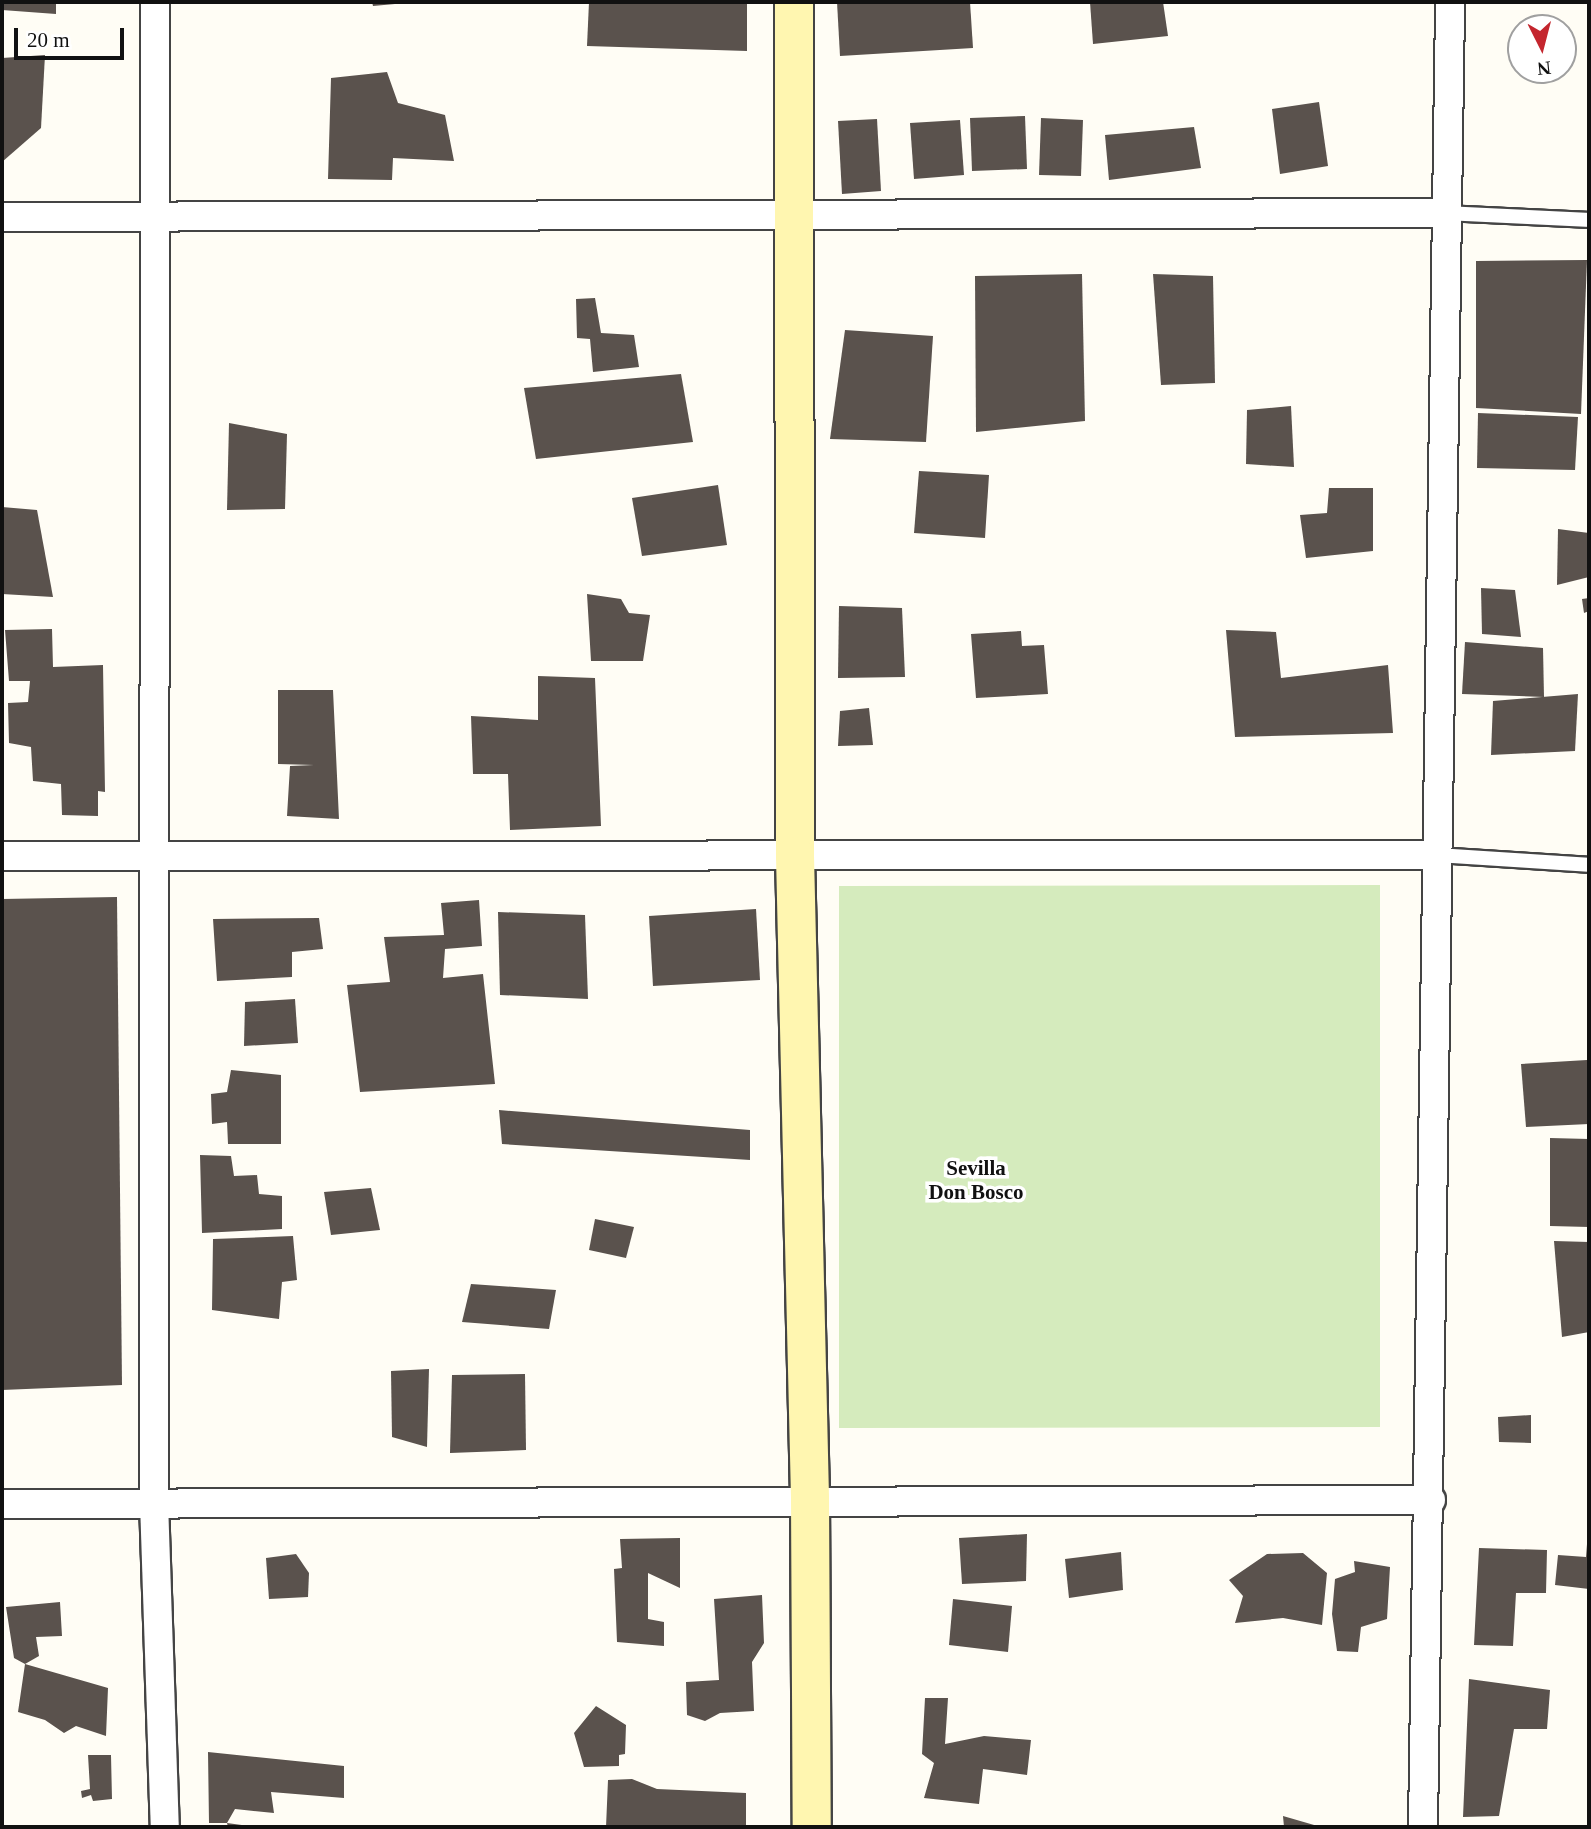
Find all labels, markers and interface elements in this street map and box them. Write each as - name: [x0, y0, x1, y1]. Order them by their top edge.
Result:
- scale bar: [18, 14, 128, 58]
- north arrow: [1507, 14, 1577, 84]
- text: 20 m: [27, 28, 70, 52]
- text: N: [1536, 57, 1552, 80]
- district label: Sevilla Don Bosco: [928, 1155, 1024, 1205]

